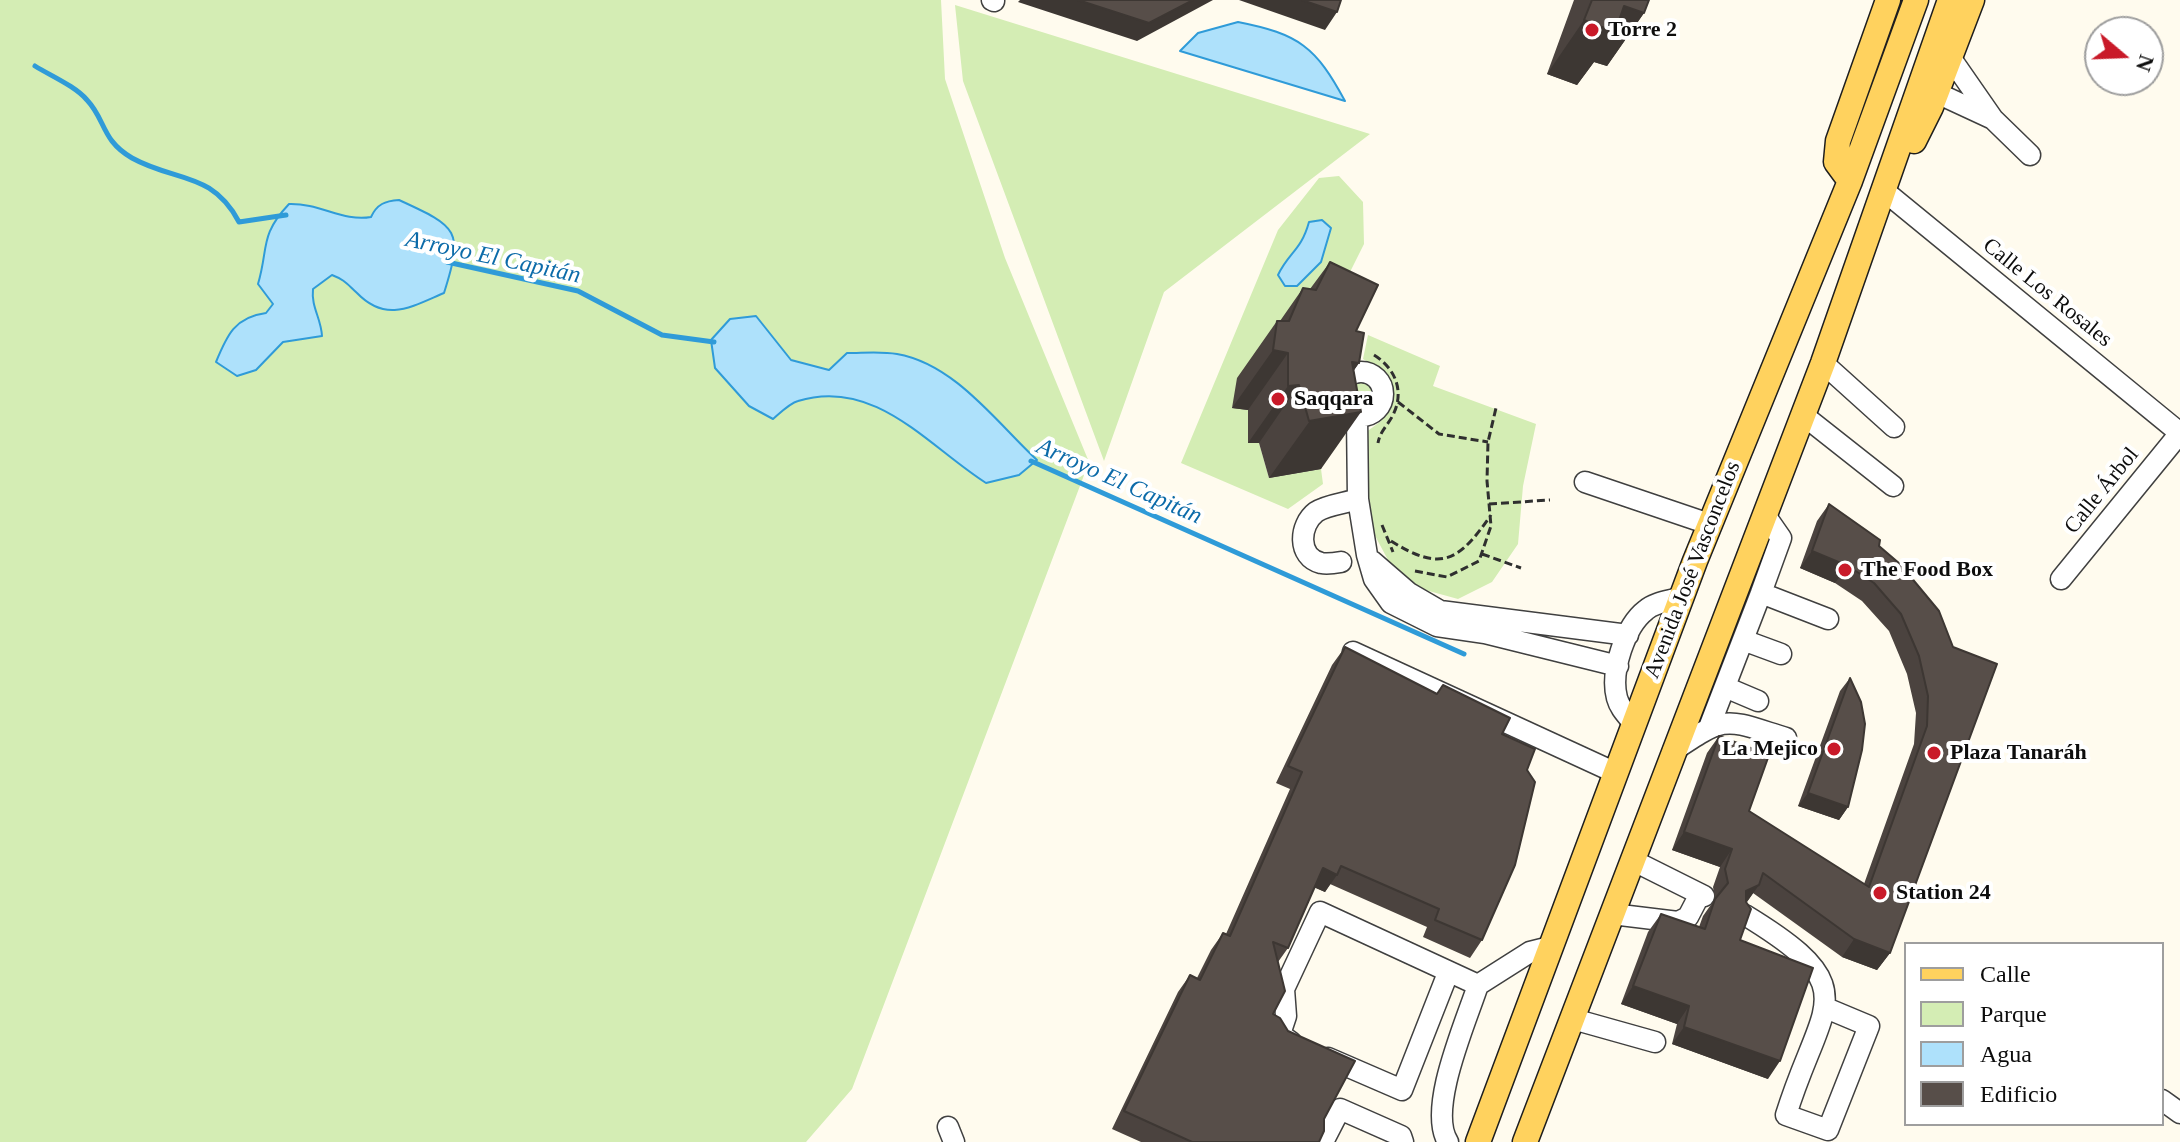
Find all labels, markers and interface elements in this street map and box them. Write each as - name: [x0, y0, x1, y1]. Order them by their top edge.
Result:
- north arrow: [2084, 16, 2164, 96]
- place label: Torre 2: [1608, 17, 1677, 43]
- marker: Torre 2: [1583, 21, 1601, 39]
- text: N: [2131, 52, 2160, 75]
- water label: Arroyo El Capitán: [403, 225, 583, 291]
- street label: Calle Los Rosales: [1977, 233, 2117, 353]
- place label: Saqqara: [1294, 386, 1373, 412]
- marker: Saqqara: [1269, 390, 1287, 408]
- water label: Arroyo El Capitán: [1032, 433, 1206, 531]
- street label: Calle Árbol: [2059, 443, 2145, 539]
- street label: Avenida José Vasconcelos: [1639, 458, 1747, 682]
- place label: The Food Box: [1861, 557, 1993, 583]
- marker: The Food Box: [1836, 561, 1854, 579]
- place label: La Mejico: [1722, 736, 1818, 762]
- marker: La Mejico: [1825, 740, 1843, 758]
- place label: Plaza Tanaráh: [1950, 740, 2087, 766]
- marker: Plaza Tanaráh: [1925, 744, 1943, 762]
- place label: Station 24: [1896, 880, 1991, 906]
- marker: Station 24: [1871, 884, 1889, 902]
- legend: [1904, 942, 2164, 1126]
- text: Calle: [1980, 961, 2031, 987]
- text: Parque: [1980, 1001, 2047, 1027]
- text: Agua: [1980, 1041, 2032, 1067]
- text: Edificio: [1980, 1081, 2057, 1107]

